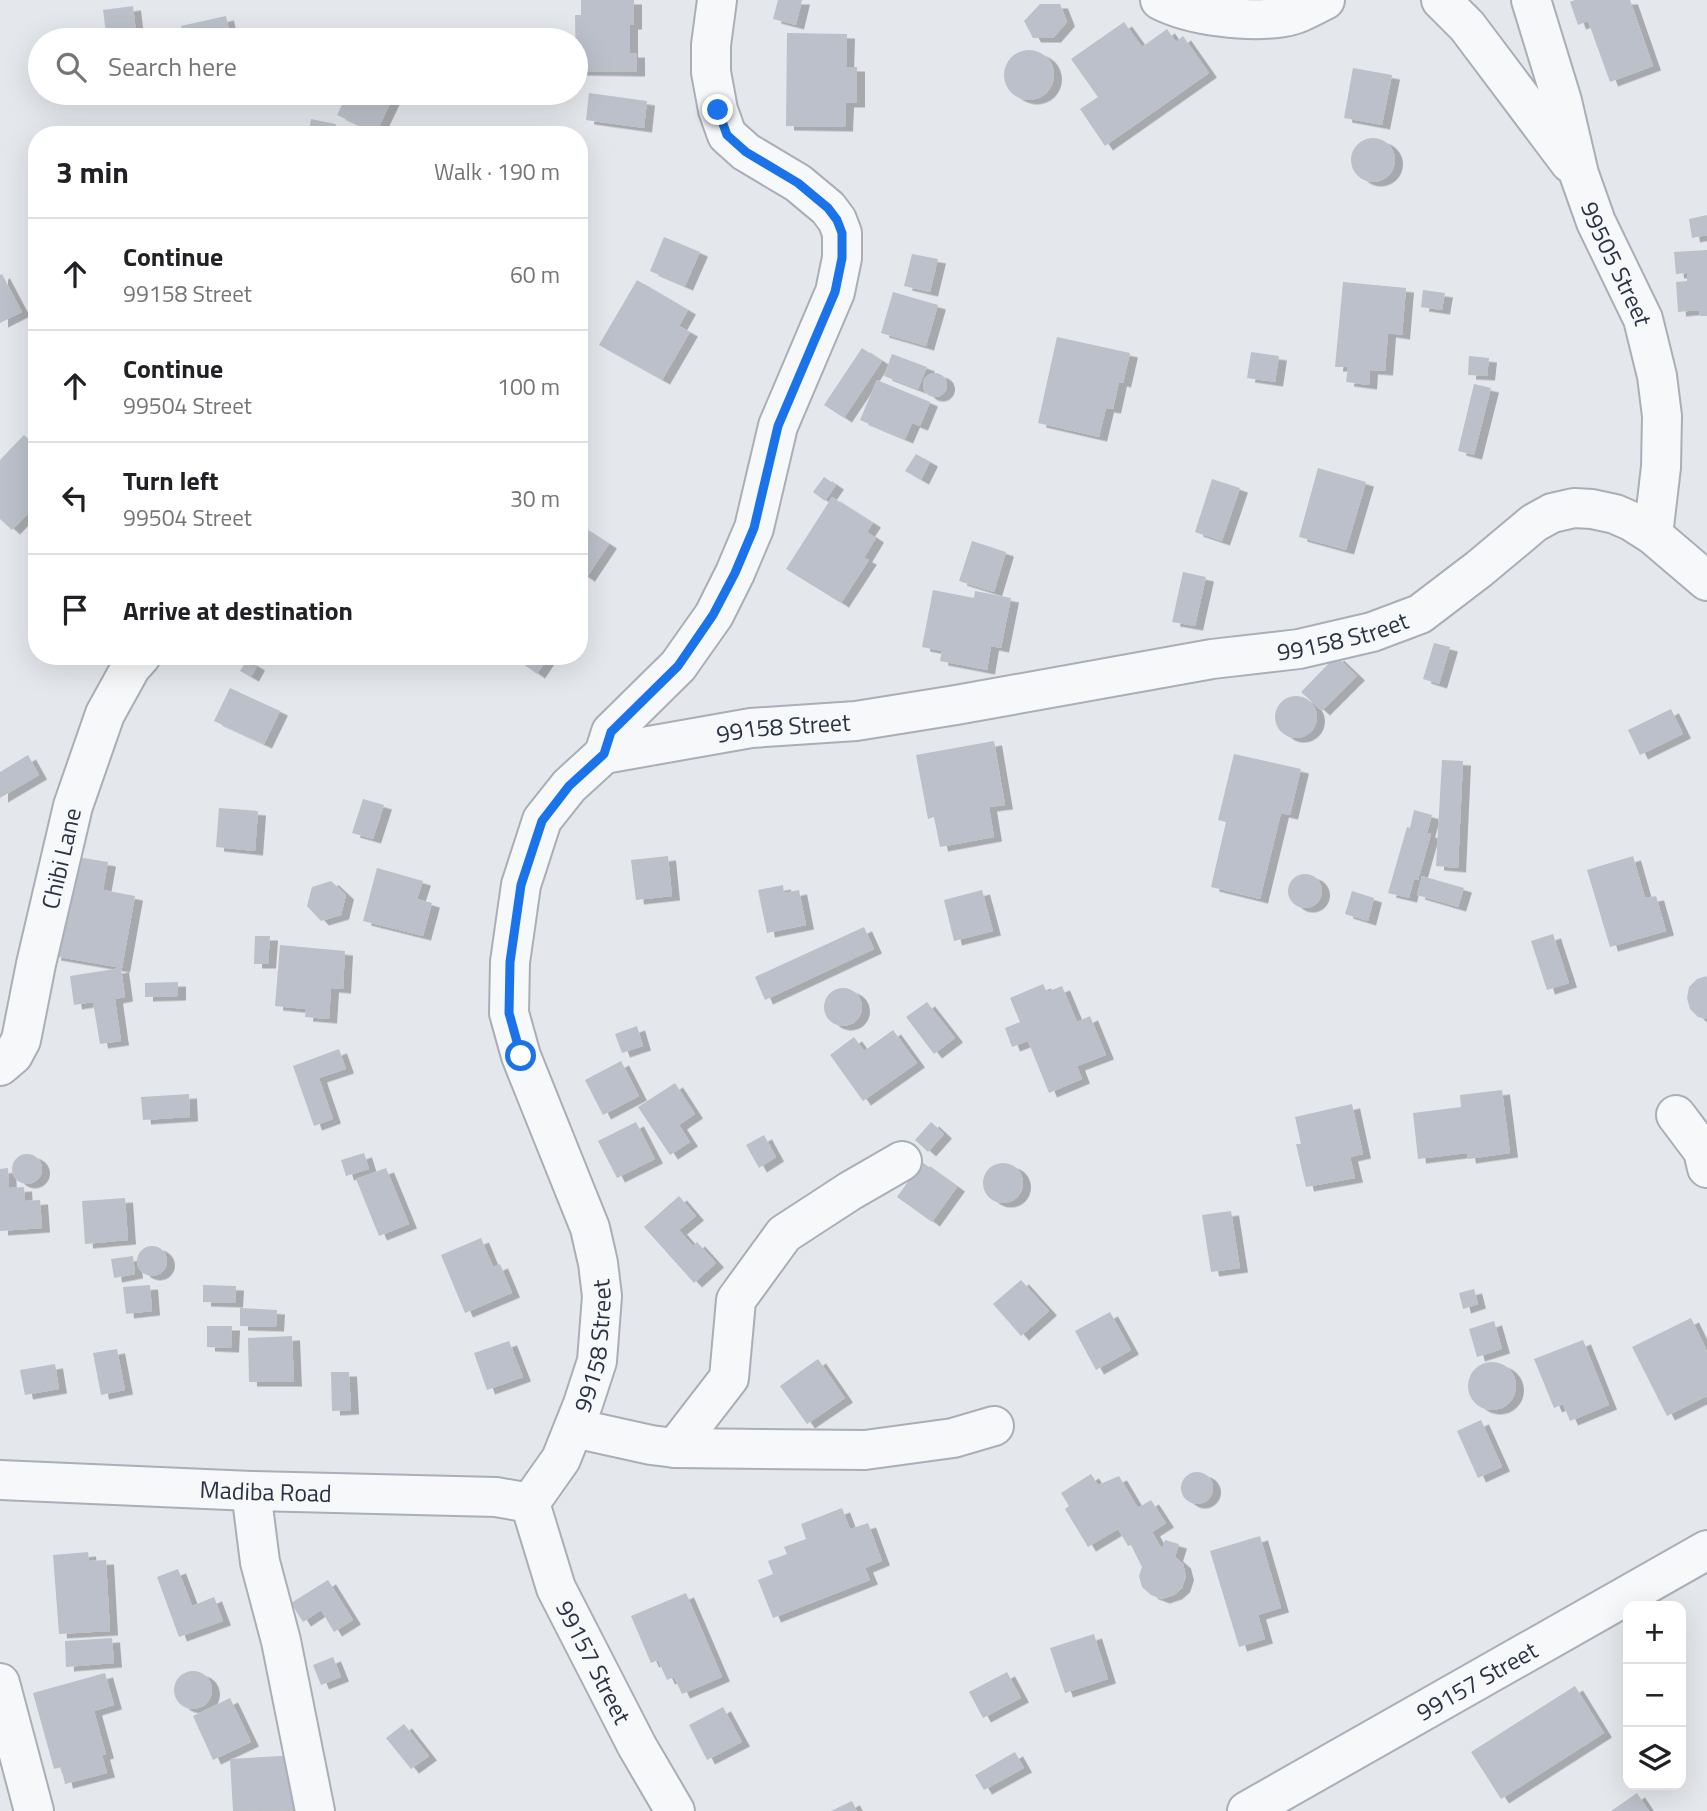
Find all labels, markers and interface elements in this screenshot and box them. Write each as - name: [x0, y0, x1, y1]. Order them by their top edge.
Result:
- search box: [28, 28, 588, 105]
- text: Search here: [108, 47, 237, 86]
- icon: search: [52, 48, 90, 86]
- route end: [702, 94, 733, 125]
- text: 3 min: [56, 149, 129, 195]
- text: Walk · 190 m: [434, 154, 560, 189]
- street label: 99505 Street: [1572, 196, 1662, 330]
- text: Continue: [123, 237, 223, 276]
- icon: ahead: [56, 255, 94, 293]
- text: 60 m: [510, 257, 560, 292]
- text: 99158 Street: [123, 276, 252, 311]
- text: Continue: [123, 349, 223, 388]
- icon: ahead: [56, 367, 94, 405]
- text: 100 m: [497, 369, 560, 404]
- text: 99504 Street: [123, 388, 252, 423]
- text: Turn left: [123, 461, 218, 500]
- icon: left: [56, 479, 94, 517]
- text: 30 m: [510, 481, 560, 516]
- text: 99504 Street: [123, 500, 252, 535]
- icon: arrive: [56, 591, 94, 629]
- text: Arrive at destination: [123, 591, 353, 630]
- street label: 99158 Street: [1275, 602, 1414, 669]
- street label: 99158 Street: [713, 703, 852, 752]
- street label: Chibi Lane: [31, 804, 90, 913]
- route start: [505, 1040, 536, 1071]
- street label: 99158 Street: [564, 1277, 620, 1417]
- street label: Madiba Road: [199, 1471, 332, 1511]
- street label: 99157 Street: [547, 1594, 641, 1731]
- map controls: [1623, 1601, 1686, 1790]
- button: +: [1623, 1601, 1686, 1664]
- street label: 99157 Street: [1409, 1632, 1544, 1730]
- button: −: [1623, 1664, 1686, 1727]
- button: layers: [1623, 1727, 1686, 1790]

